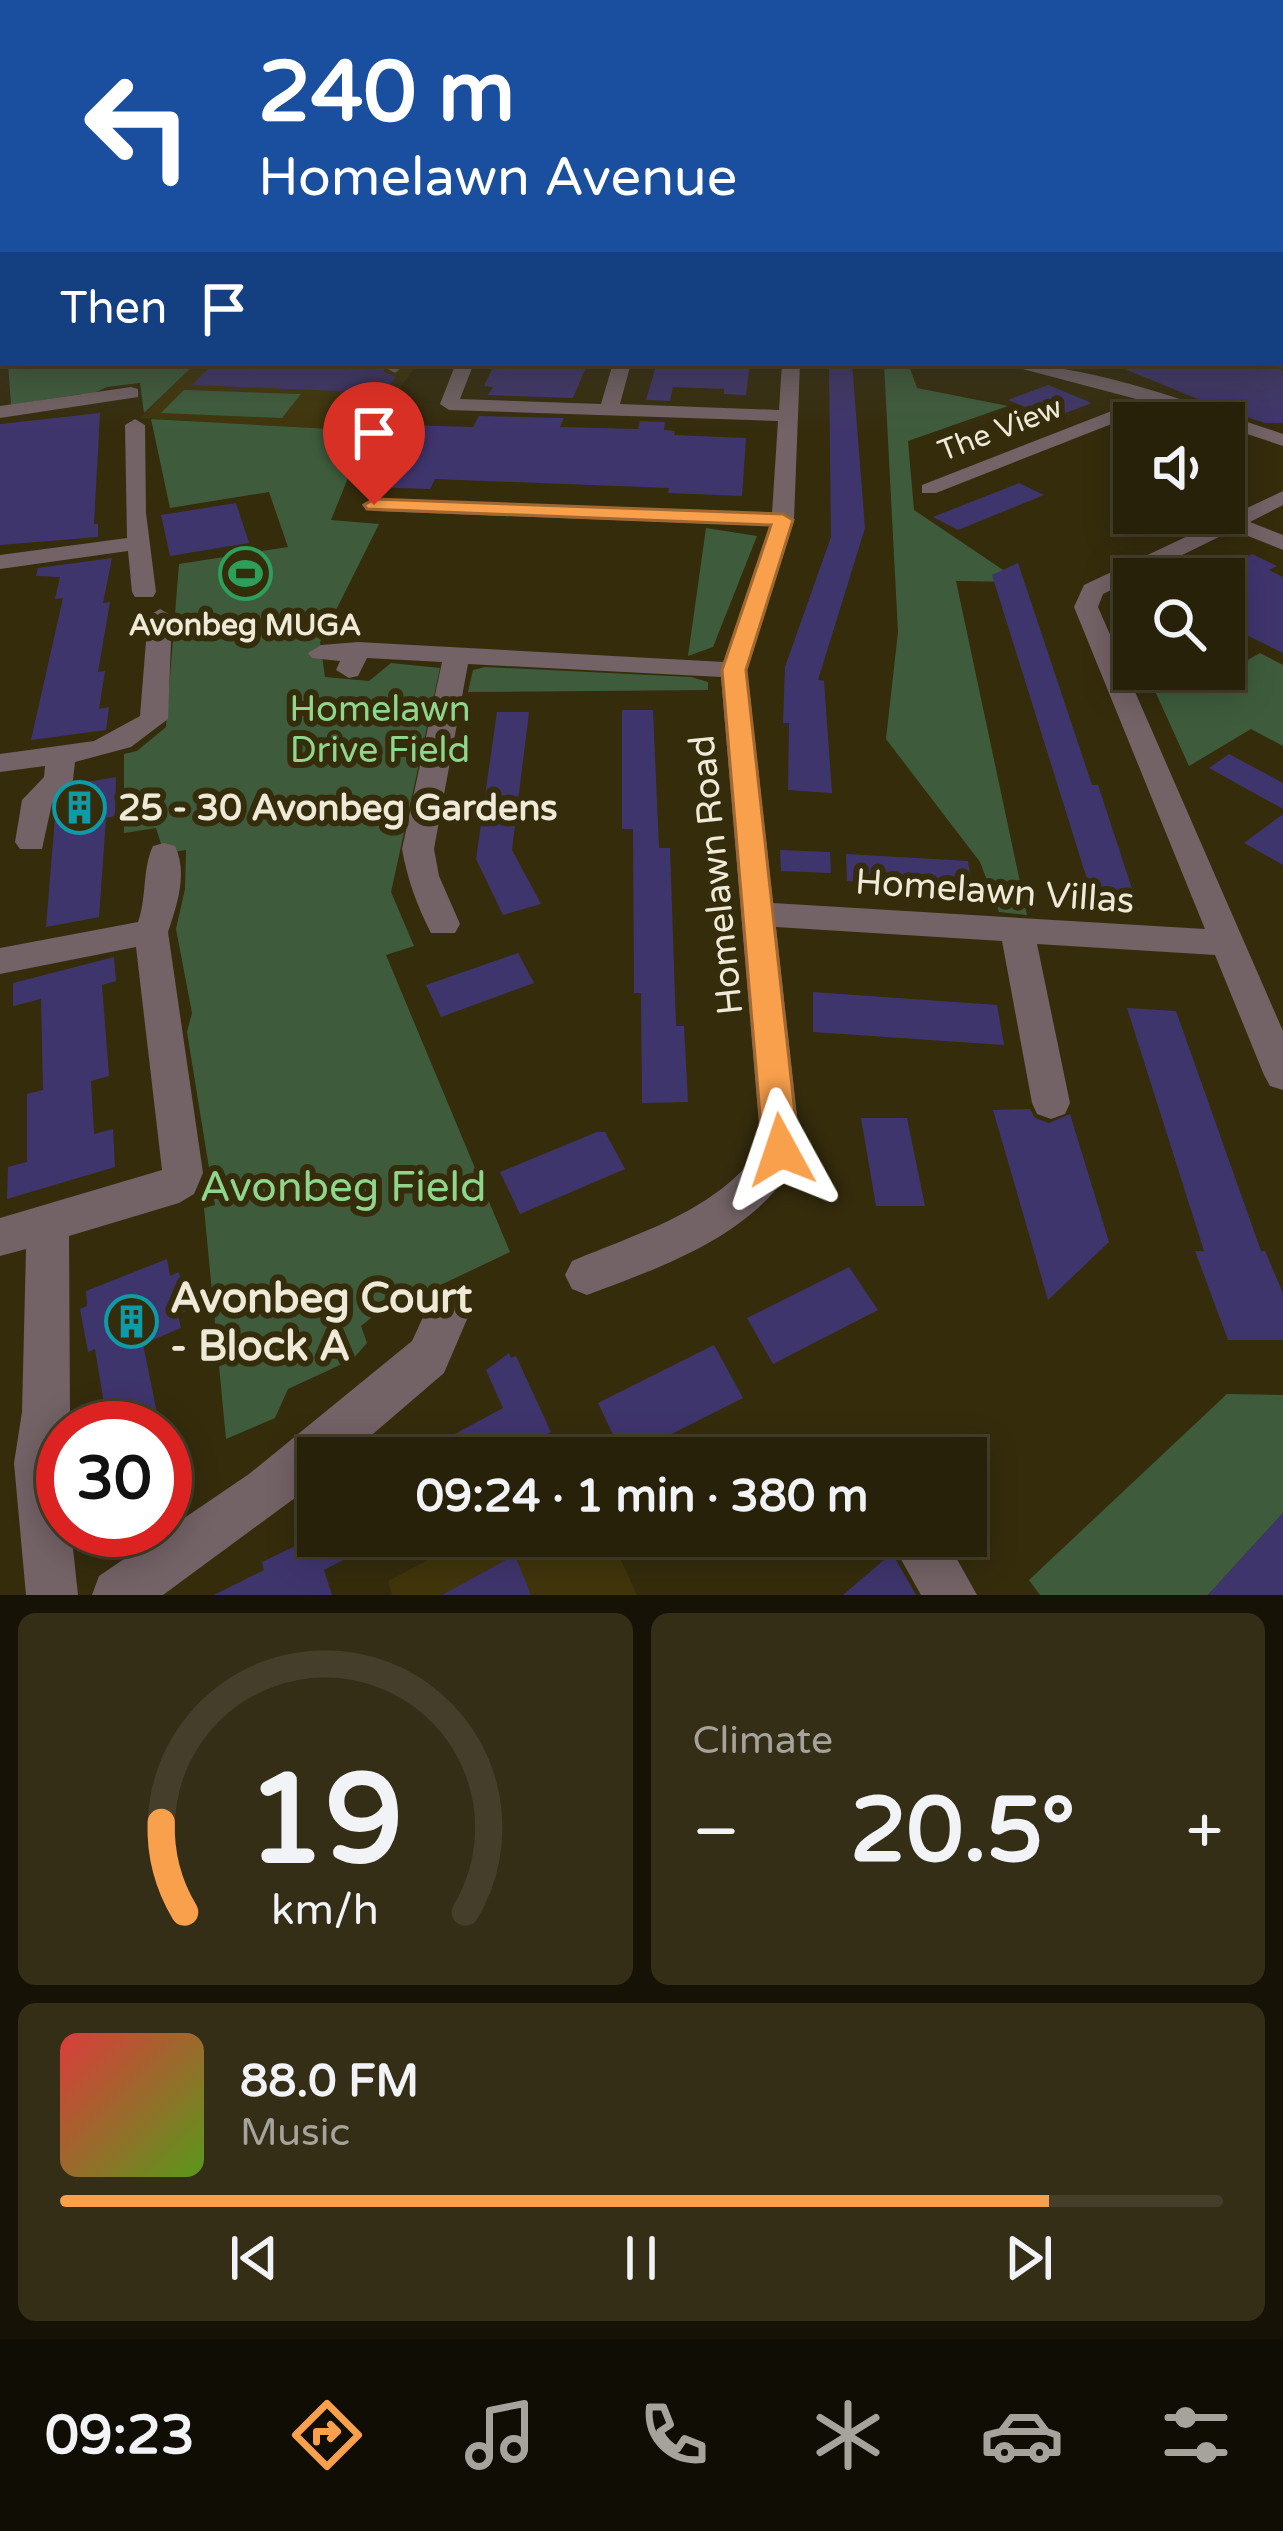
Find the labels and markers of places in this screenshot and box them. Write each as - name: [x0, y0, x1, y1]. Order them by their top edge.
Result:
- pin: [323, 382, 425, 505]
- sports icon: Avonbeg MUGA: [217, 545, 273, 601]
- place label: Avonbeg MUGA: [129, 607, 361, 644]
- building icon: 25 - 30 Avonbeg Gardens: [51, 779, 107, 835]
- place label: 25 - 30 Avonbeg Gardens: [118, 787, 558, 830]
- place label: Avonbeg Court - Block A: [170, 1273, 472, 1372]
- building icon: Avonbeg Court - Block A: [103, 1293, 159, 1349]

